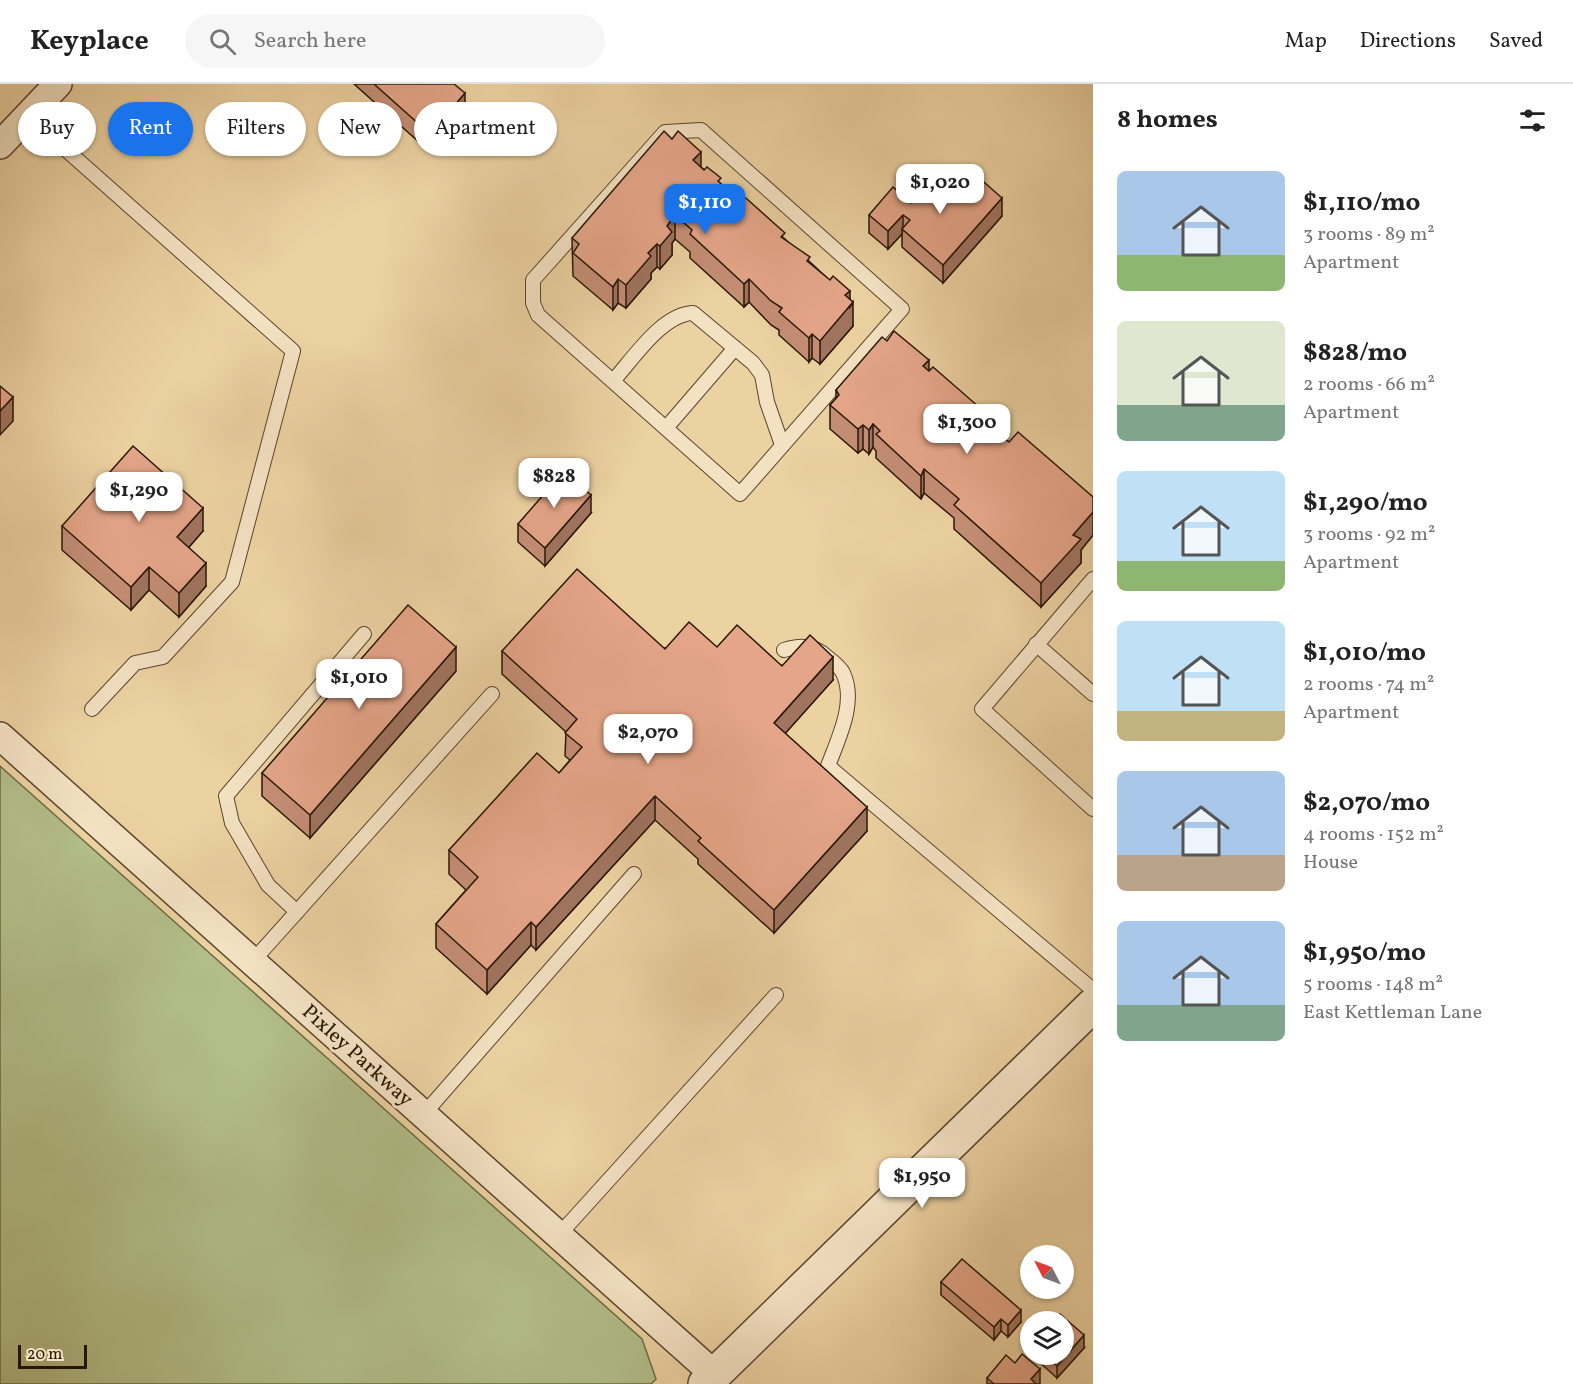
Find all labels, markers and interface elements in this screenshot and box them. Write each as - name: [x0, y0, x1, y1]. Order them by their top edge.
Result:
- search box: [185, 14, 605, 68]
- text: Keyplace: [30, 22, 149, 61]
- icon: search: [206, 25, 239, 58]
- text: Search here: [254, 26, 366, 57]
- text: Map: [1285, 27, 1327, 56]
- text: Directions: [1360, 27, 1456, 56]
- text: Saved: [1489, 27, 1543, 56]
- chip: Buy: [18, 102, 96, 156]
- chip: Rent: [108, 102, 193, 156]
- chip: Filters: [205, 102, 306, 156]
- chip: New: [318, 102, 402, 156]
- chip: Apartment: [414, 102, 557, 156]
- text: 8 homes: [1117, 102, 1218, 138]
- icon: filters: [1516, 104, 1549, 137]
- pin: $1,020: [891, 164, 989, 215]
- text: $1,020: [910, 169, 970, 197]
- pin: $1,110: [656, 184, 754, 235]
- text: $1,110/mo: [1303, 185, 1420, 221]
- text: $1,110: [678, 189, 732, 217]
- icon: home: [1165, 195, 1237, 267]
- text: 3 rooms · 89 m²: [1303, 221, 1435, 249]
- text: Apartment: [1303, 249, 1399, 277]
- text: $828/mo: [1303, 335, 1407, 371]
- icon: home: [1165, 345, 1237, 417]
- text: 2 rooms · 66 m²: [1303, 371, 1435, 399]
- text: Apartment: [1303, 399, 1399, 427]
- pin: $1,300: [918, 404, 1016, 455]
- text: $1,300: [937, 409, 997, 437]
- pin: $828: [518, 458, 590, 509]
- text: $828: [532, 463, 576, 491]
- pin: $1,290: [90, 472, 188, 523]
- text: $1,290: [110, 477, 168, 505]
- text: $1,290/mo: [1303, 485, 1428, 521]
- icon: home: [1165, 495, 1237, 567]
- text: 3 rooms · 92 m²: [1303, 521, 1435, 549]
- text: Apartment: [1303, 549, 1399, 577]
- text: $1,010/mo: [1303, 635, 1426, 671]
- icon: home: [1165, 645, 1237, 717]
- pin: $1,010: [310, 659, 408, 710]
- text: $1,010: [330, 664, 388, 692]
- text: 2 rooms · 74 m²: [1303, 671, 1434, 699]
- text: Apartment: [1303, 699, 1399, 727]
- pin: $2,070: [599, 714, 697, 765]
- text: $2,070: [618, 719, 678, 747]
- text: $2,070/mo: [1303, 785, 1430, 821]
- icon: home: [1165, 795, 1237, 867]
- text: 4 rooms · 152 m²: [1303, 821, 1444, 849]
- text: House: [1303, 849, 1358, 877]
- text: $1,950/mo: [1303, 935, 1426, 971]
- icon: home: [1165, 945, 1237, 1017]
- text: 5 rooms · 148 m²: [1303, 971, 1443, 999]
- street label: Pixley Parkway: [295, 998, 419, 1114]
- text: East Kettleman Lane: [1303, 999, 1482, 1027]
- pin: $1,950: [873, 1158, 971, 1209]
- text: $1,950: [893, 1163, 951, 1191]
- north arrow: [1020, 1245, 1074, 1299]
- map controls: [1020, 1245, 1074, 1365]
- button: layers: [1020, 1311, 1074, 1365]
- scale bar: [18, 1342, 87, 1370]
- text: 20 m: [27, 1344, 62, 1366]

